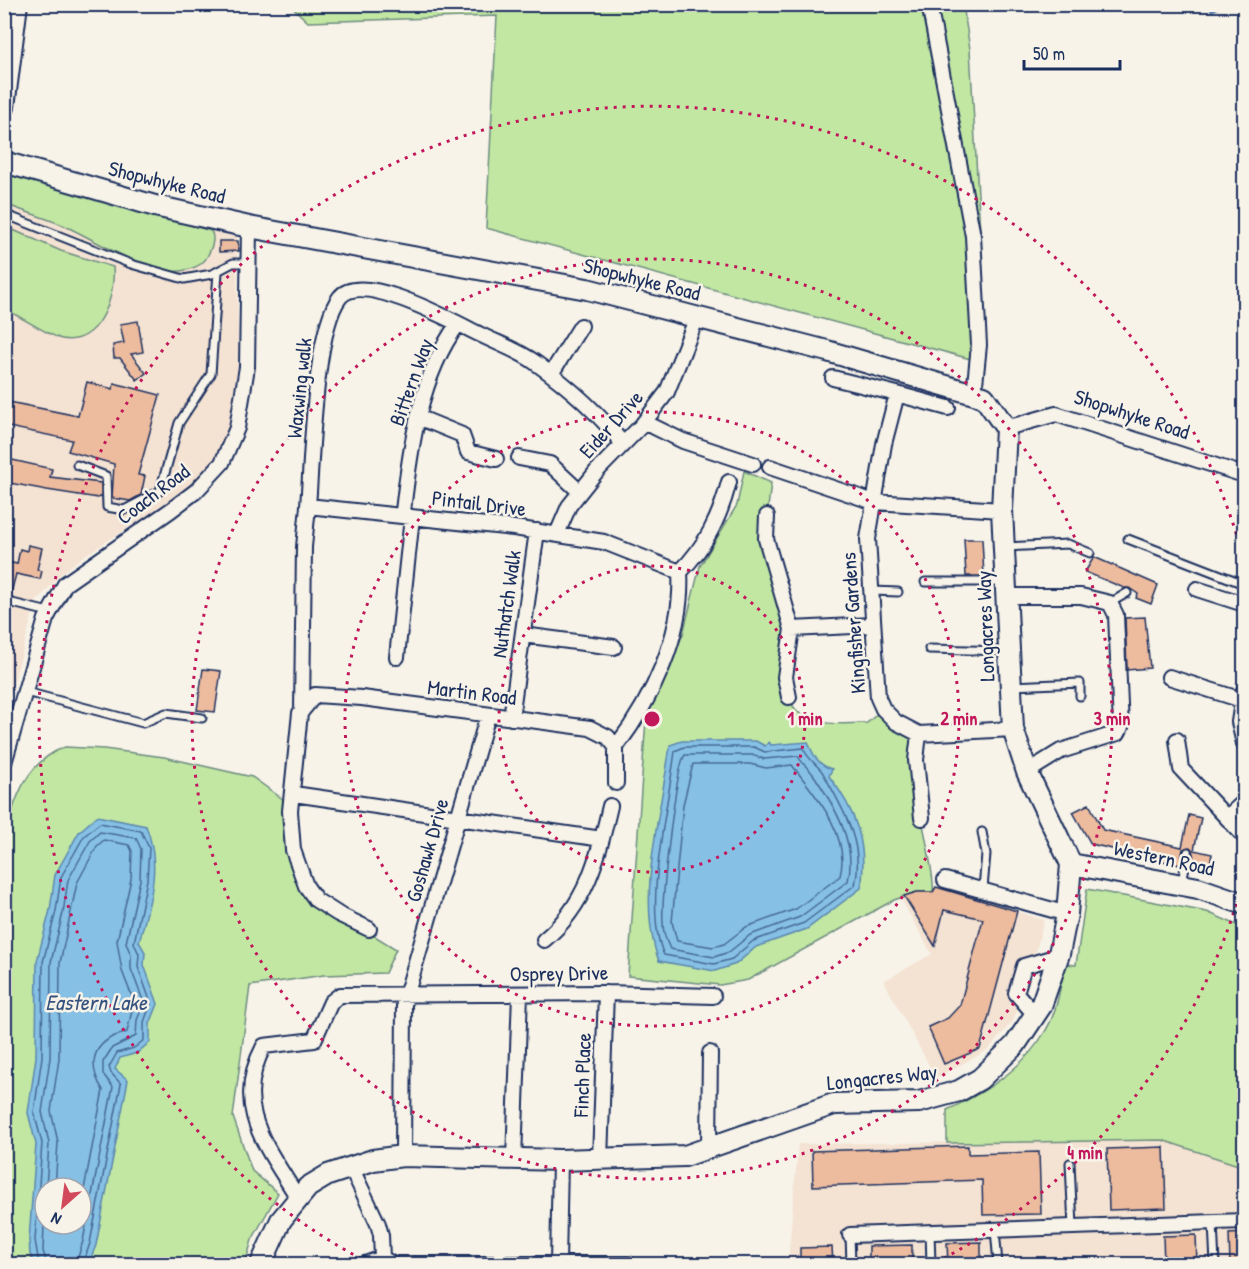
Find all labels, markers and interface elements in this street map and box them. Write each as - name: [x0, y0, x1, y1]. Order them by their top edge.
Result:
- scale bar: [1024, 33, 1120, 71]
- text: 50 m: [1033, 41, 1065, 66]
- street label: Shopwhyke Road: [105, 153, 229, 211]
- street label: Shopwhyke Road: [580, 250, 704, 308]
- street label: Bittern Way: [382, 334, 440, 430]
- street label: Waxwing walk: [279, 336, 319, 440]
- street label: Shopwhyke Road: [1071, 382, 1193, 446]
- street label: Eider Drive: [572, 383, 650, 465]
- street label: Coach Road: [111, 457, 195, 531]
- street label: Pintail Drive: [430, 483, 528, 523]
- street label: Nuthatch Walk: [484, 548, 528, 660]
- street label: Kingfisher Gardens: [834, 551, 872, 695]
- street label: Longacres Way: [969, 570, 1001, 682]
- street label: Martin Road: [426, 672, 518, 712]
- text: 1 min: [787, 706, 823, 731]
- text: 2 min: [941, 706, 977, 731]
- text: 3 min: [1094, 706, 1130, 731]
- centre of rings: [642, 709, 662, 729]
- street label: Goshawk Drive: [398, 795, 456, 905]
- street label: Western Road: [1111, 833, 1217, 883]
- street label: Osprey Drive: [510, 958, 608, 988]
- water label: Eastern Lake: [45, 987, 148, 1017]
- street label: Finch Place: [566, 1032, 598, 1119]
- street label: Longacres Way: [825, 1057, 939, 1097]
- text: 4 min: [1067, 1140, 1103, 1165]
- north arrow: [33, 1176, 93, 1236]
- text: N: [47, 1207, 65, 1231]

